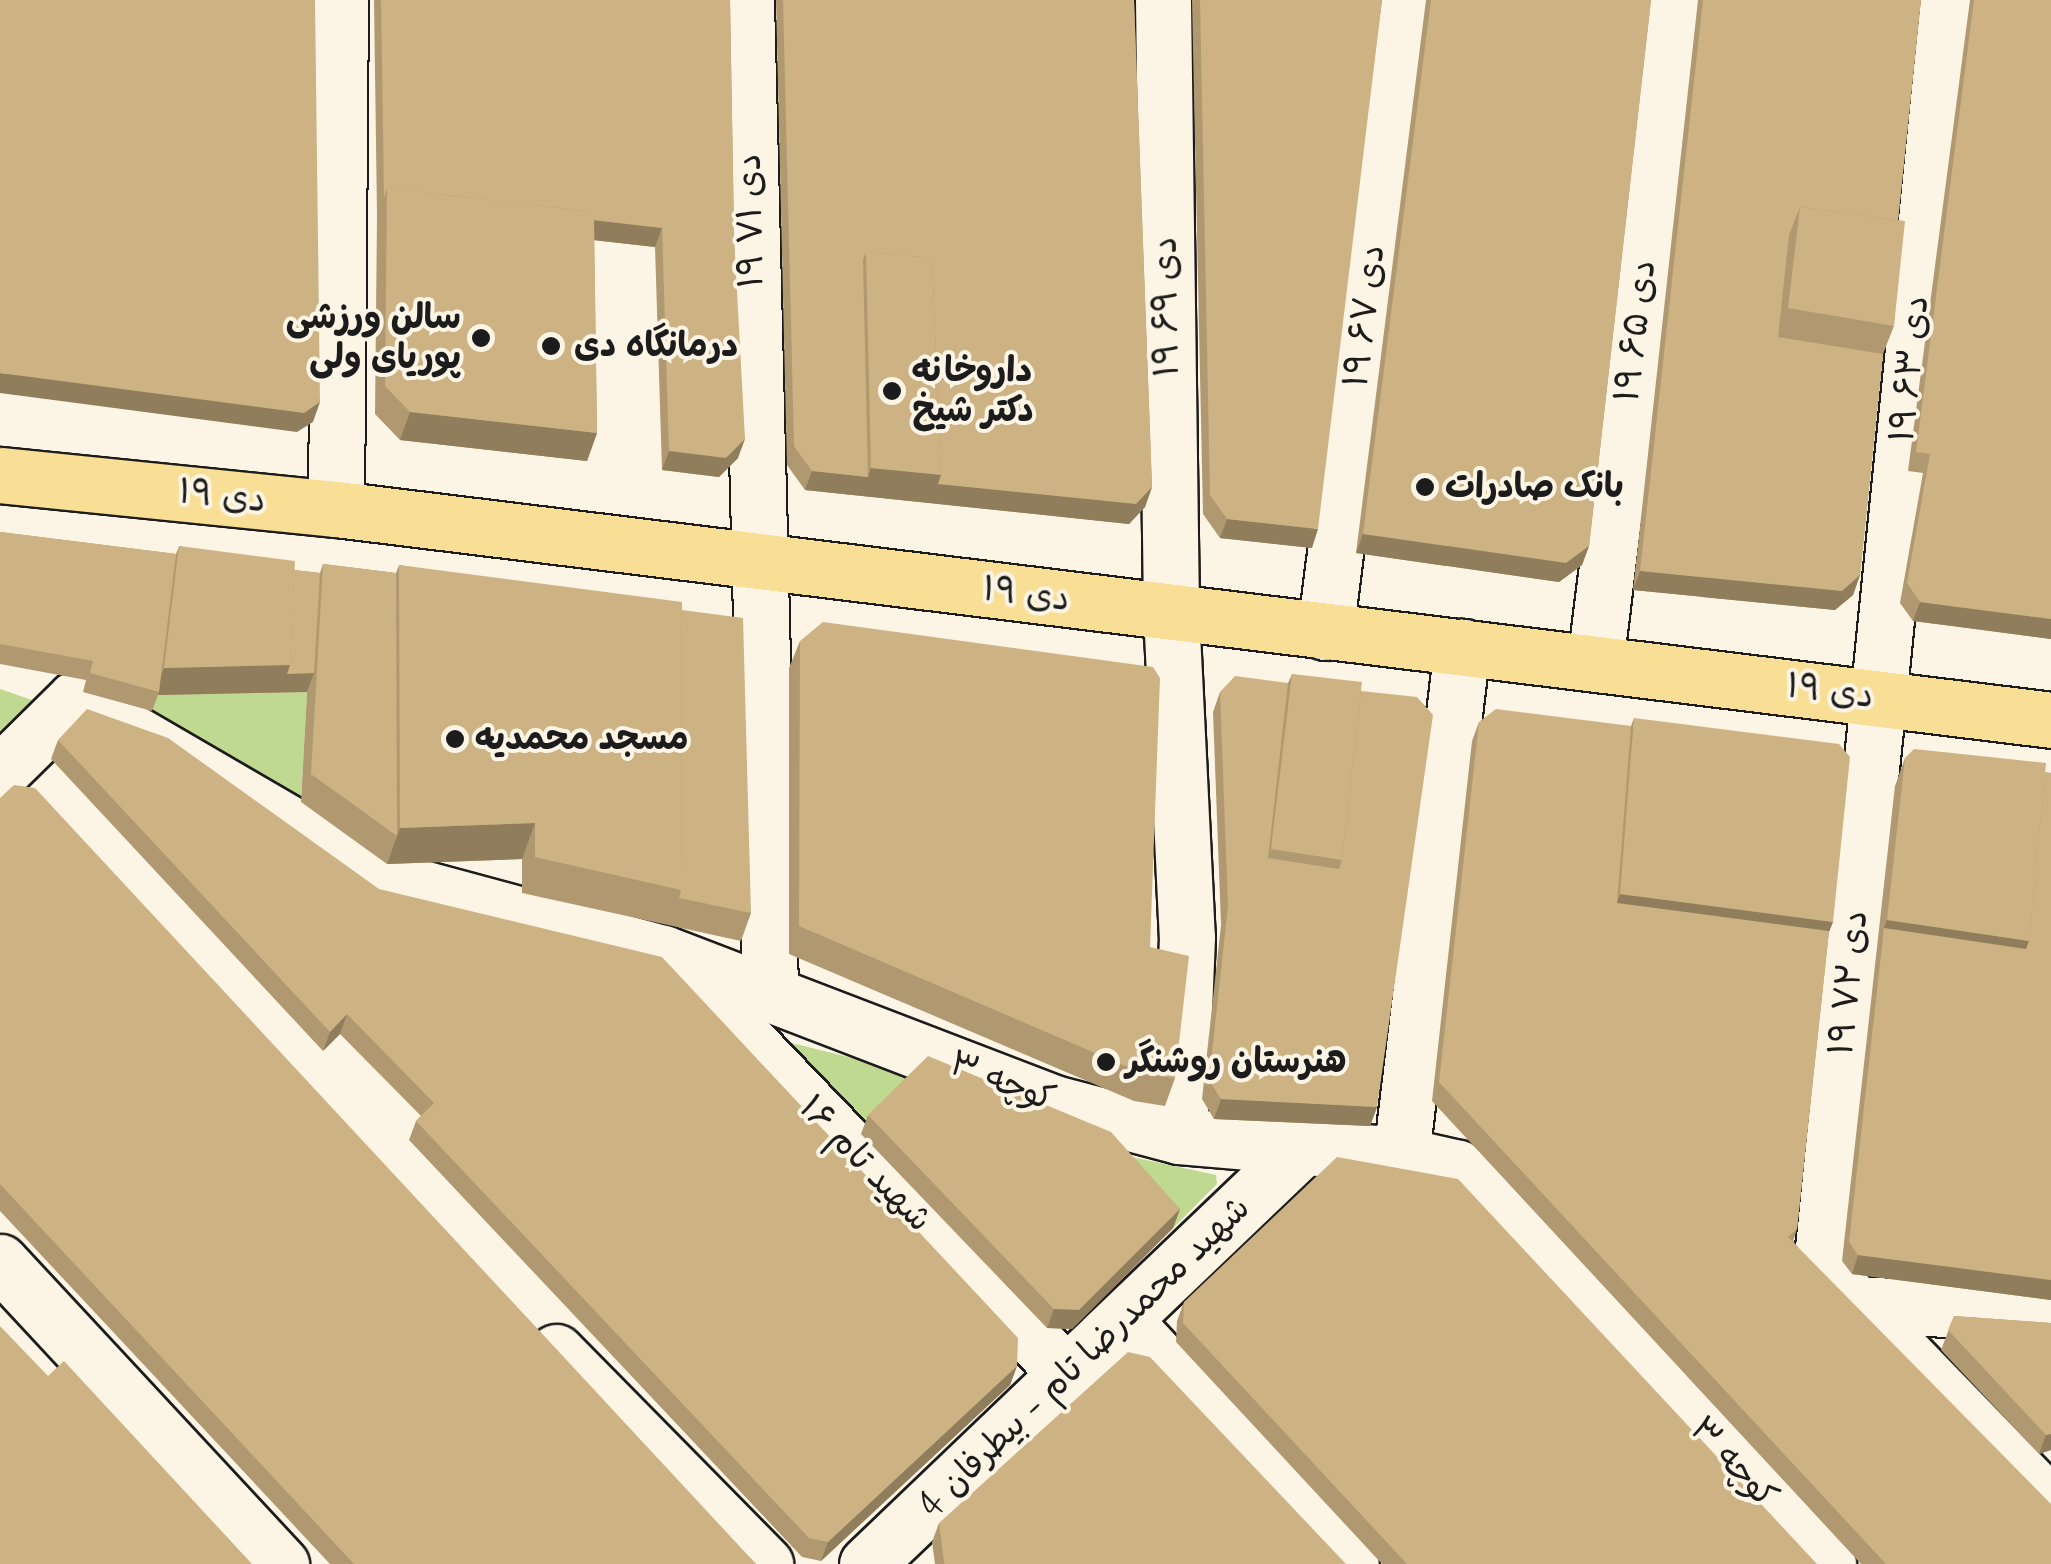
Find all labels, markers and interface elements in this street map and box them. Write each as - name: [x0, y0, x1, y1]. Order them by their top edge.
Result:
- street label: ۱۹ دی ۷۱: [729, 153, 773, 289]
- street label: ۱۹ دی ۶۹: [1145, 236, 1189, 378]
- street label: ۱۹ دی ۶۷: [1335, 242, 1395, 390]
- street label: ۱۹ دی ۶۵: [1606, 258, 1666, 404]
- street label: ۱۹ دی ۶۳: [1881, 294, 1939, 444]
- place label: سالن ورزشی پوریای ولی: [286, 297, 461, 379]
- place label: درمانگاه دی: [574, 325, 738, 367]
- marker: سالن ورزشی پوریای ولی: [470, 327, 492, 349]
- marker: درمانگاه دی: [538, 333, 564, 359]
- place label: داروخانه دکتر شیخ: [912, 350, 1034, 432]
- marker: داروخانه دکتر شیخ: [881, 380, 903, 402]
- place label: بانک صادرات: [1445, 466, 1624, 508]
- street label: ۱۹ دی: [176, 472, 268, 522]
- marker: بانک صادرات: [1414, 476, 1436, 498]
- street label: ۱۹ دی: [980, 569, 1072, 621]
- street label: ۱۹ دی: [1784, 666, 1876, 718]
- place label: مسجد محمدیه: [475, 718, 689, 760]
- marker: مسجد محمدیه: [444, 728, 466, 750]
- street label: ۱۹ دی ۷۲: [1821, 908, 1877, 1058]
- place label: هنرستان روشنگر: [1126, 1041, 1347, 1083]
- street label: کوچه ۳: [943, 1043, 1061, 1121]
- marker: هنرستان روشنگر: [1095, 1051, 1117, 1073]
- street label: شهید تام ۱۶: [790, 1087, 940, 1241]
- street label: شهید محمدرضا تام - بیطرفان 4: [911, 1188, 1259, 1526]
- street label: کوچه ۳: [1680, 1409, 1786, 1517]

